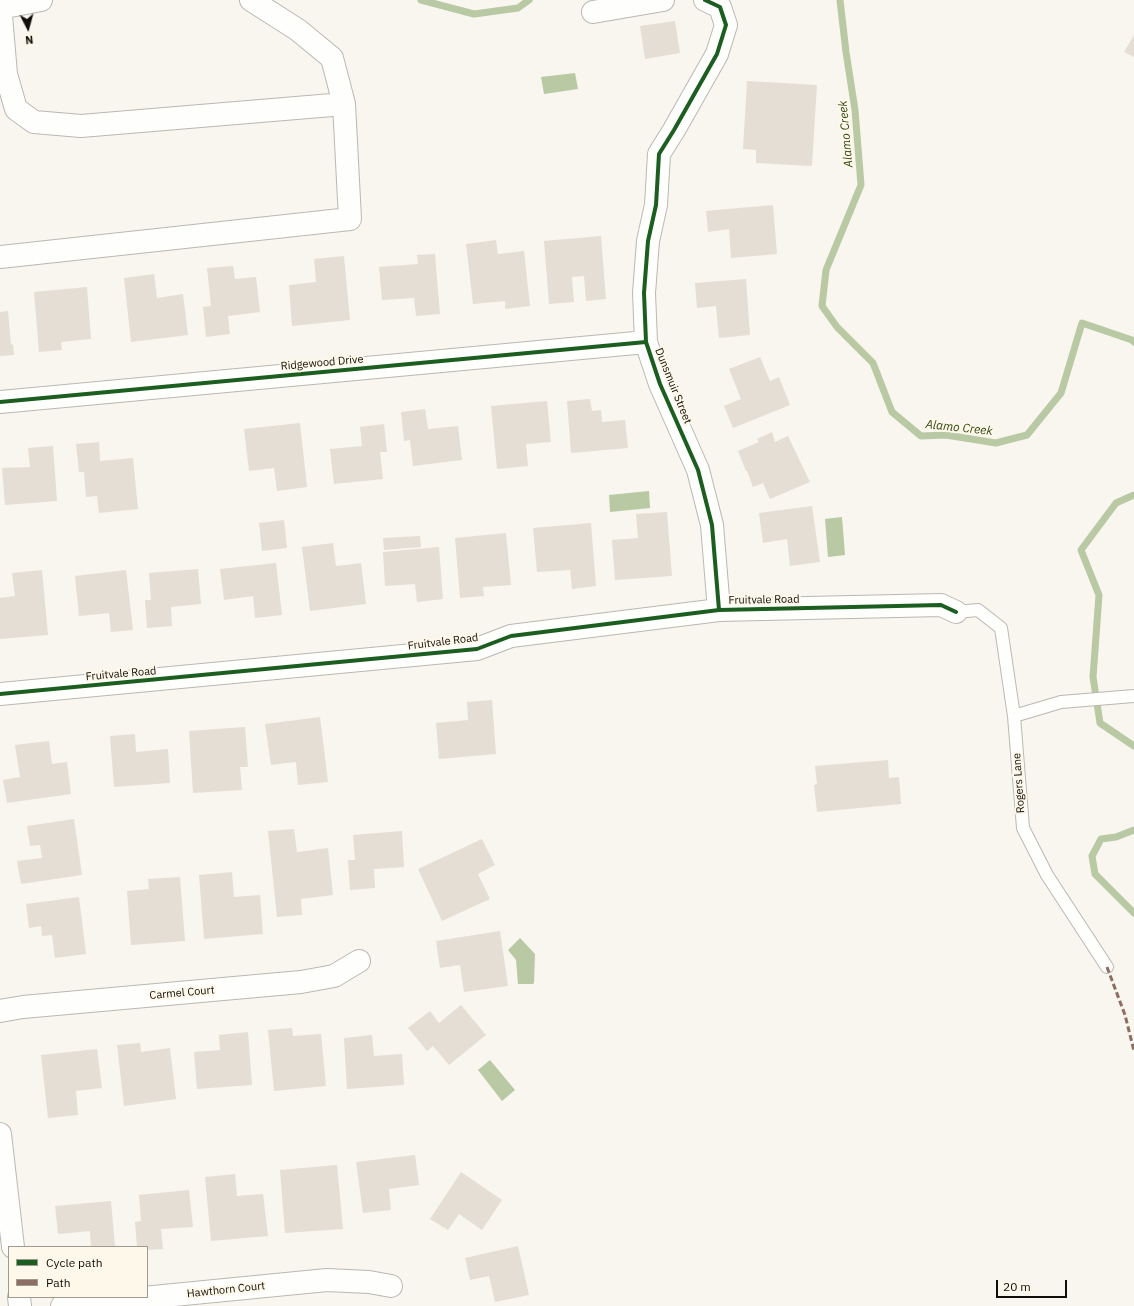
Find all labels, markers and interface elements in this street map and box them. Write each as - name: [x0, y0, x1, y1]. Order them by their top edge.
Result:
- north arrow: [8, 8, 48, 48]
- text: N: [25, 33, 34, 47]
- water label: Alamo Creek: [836, 100, 856, 168]
- street label: Dunsmuir Street: [652, 346, 694, 426]
- street label: Ridgewood Drive: [280, 353, 364, 373]
- water label: Alamo Creek: [925, 417, 993, 439]
- street label: Fruitvale Road: [728, 593, 800, 607]
- street label: Fruitvale Road: [407, 631, 479, 653]
- street label: Fruitvale Road: [85, 664, 157, 684]
- street label: Rogers Lane: [1010, 752, 1028, 814]
- street label: Carmel Court: [149, 984, 215, 1002]
- legend: [8, 1246, 148, 1298]
- text: Cycle path: [46, 1255, 103, 1270]
- scale bar: [998, 1272, 1069, 1298]
- text: Path: [46, 1275, 71, 1290]
- street label: Hawthorn Court: [186, 1279, 266, 1301]
- text: 20 m: [1003, 1279, 1031, 1294]

